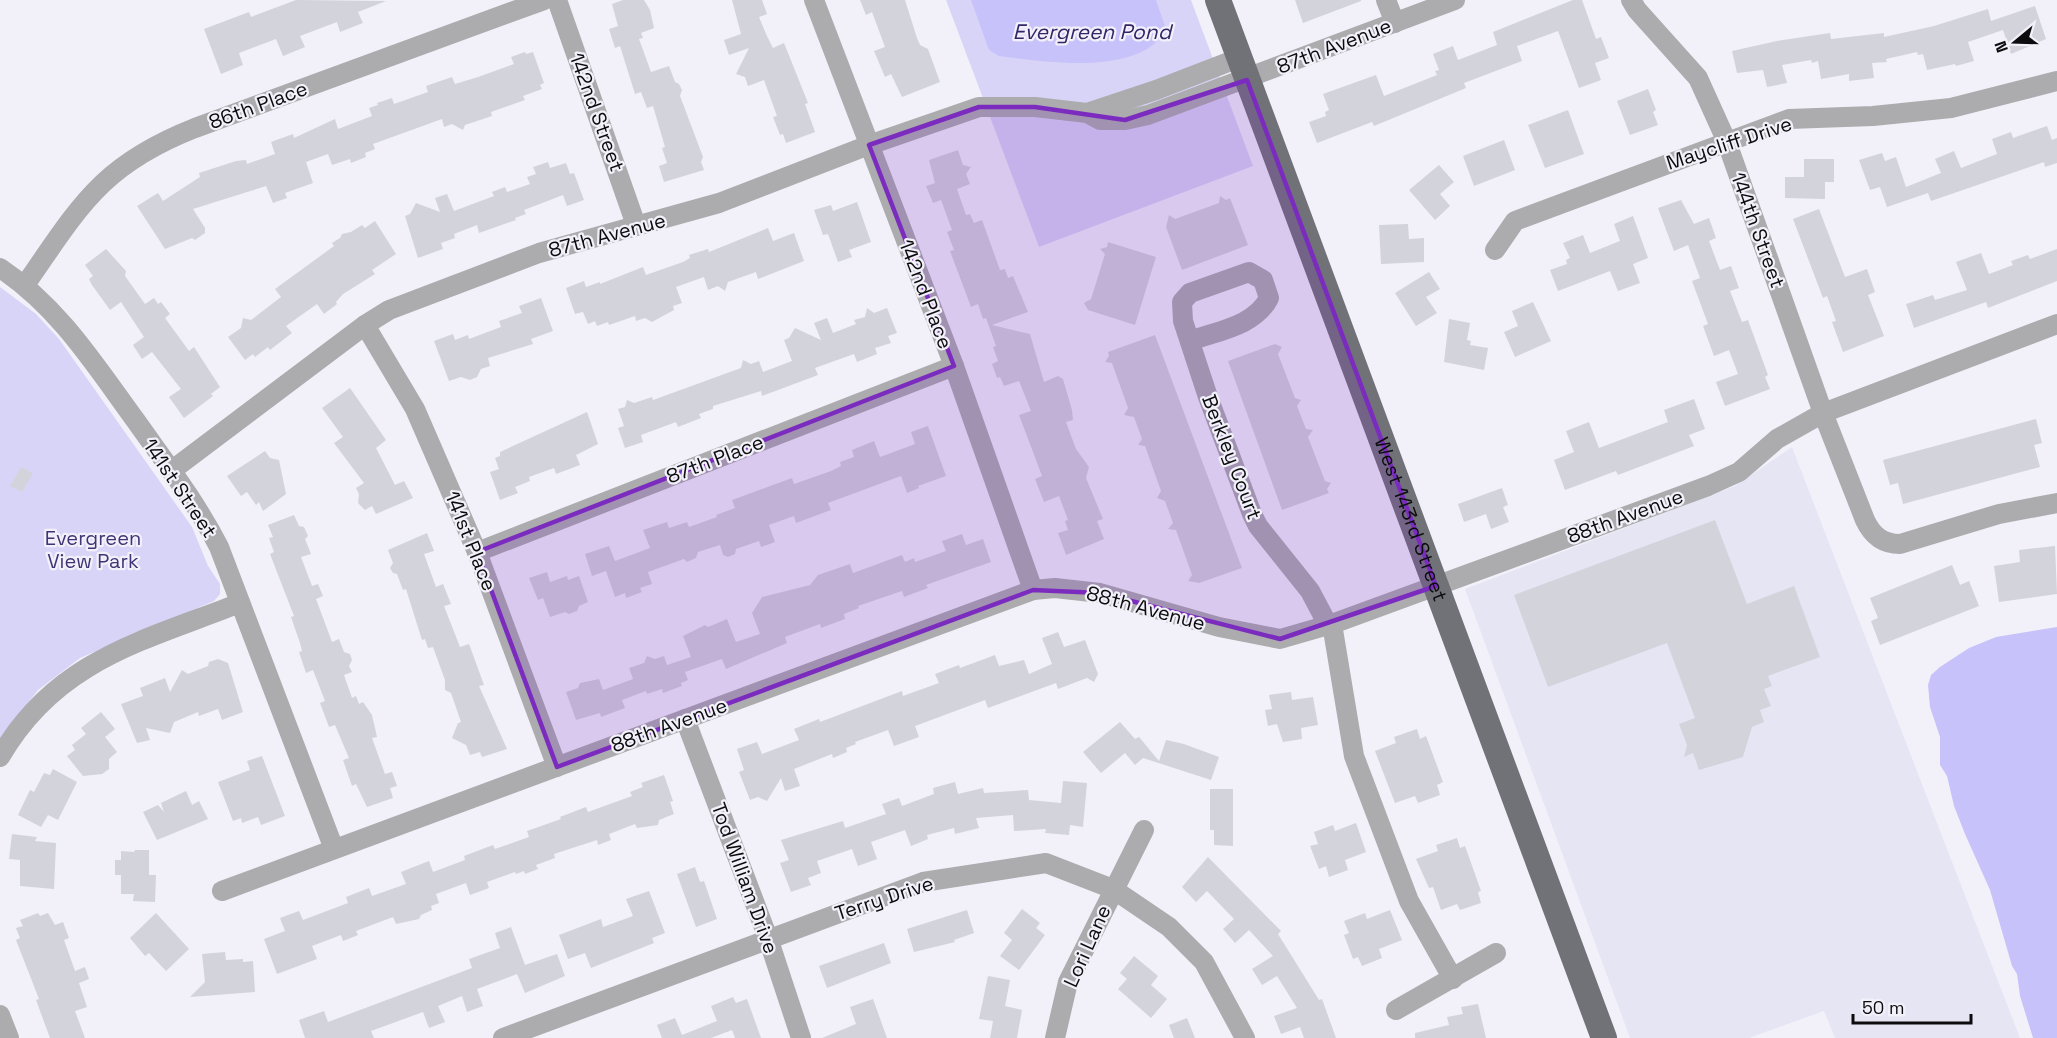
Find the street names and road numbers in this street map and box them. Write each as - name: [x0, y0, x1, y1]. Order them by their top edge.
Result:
- street label: 87th Avenue: [1273, 12, 1395, 80]
- street label: 142nd Street: [564, 49, 630, 175]
- street label: 86th Place: [205, 75, 311, 135]
- street label: Maycliff Drive: [1663, 110, 1795, 176]
- street label: 144th Street: [1725, 169, 1791, 291]
- street label: 87th Avenue: [545, 207, 669, 263]
- street label: 142nd Place: [893, 236, 959, 352]
- street label: Berkley Court: [1196, 391, 1268, 523]
- street label: 87th Place: [663, 429, 767, 489]
- street label: 141st Street: [137, 433, 223, 543]
- street label: West 143rd Street: [1369, 434, 1453, 605]
- street label: 88th Avenue: [1563, 483, 1687, 549]
- street label: 141st Place: [439, 487, 503, 595]
- street label: 88th Avenue: [1084, 580, 1208, 636]
- street label: 88th Avenue: [607, 692, 731, 758]
- street label: Tod William Drive: [706, 799, 784, 957]
- street label: Terry Drive: [831, 870, 937, 926]
- street label: Lori Lane: [1057, 901, 1117, 991]

